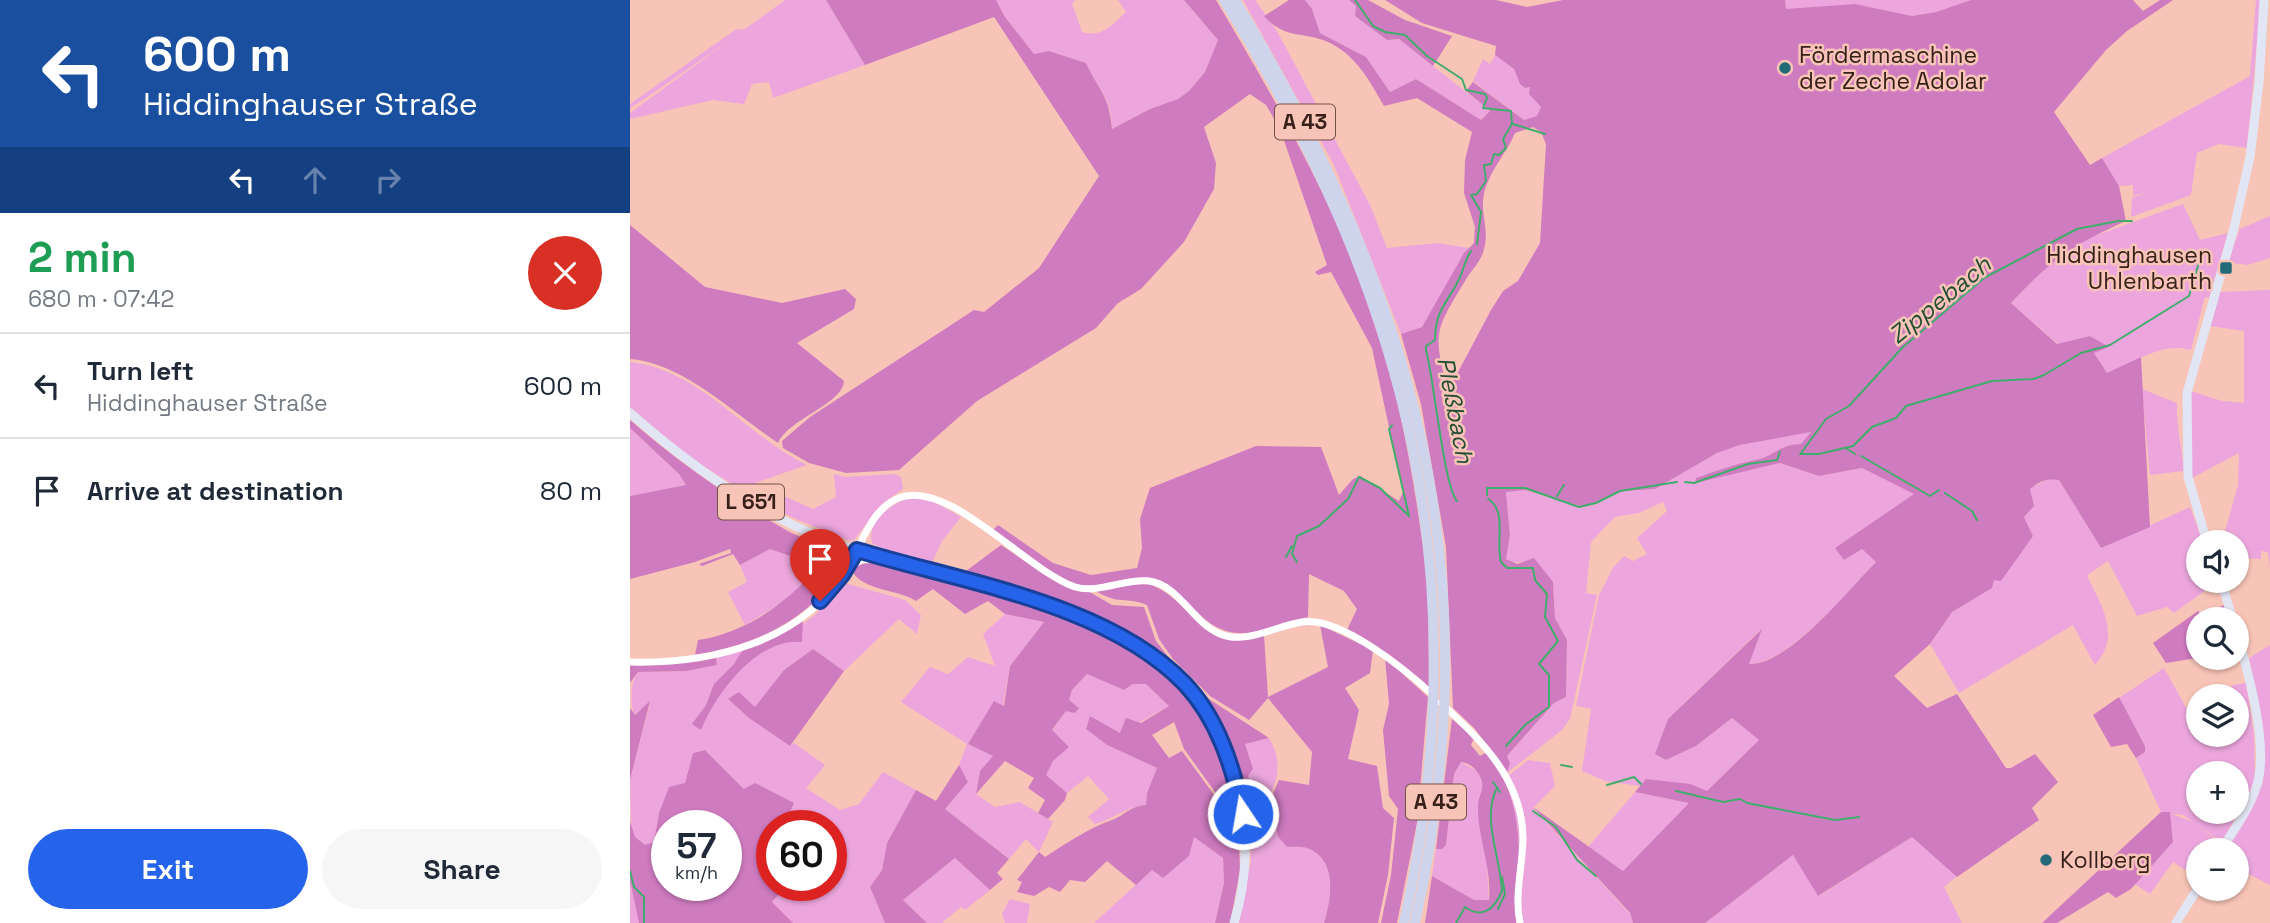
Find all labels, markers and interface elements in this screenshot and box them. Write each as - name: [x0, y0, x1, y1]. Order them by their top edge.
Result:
- text: 600 m: [143, 23, 291, 85]
- icon: left: [28, 28, 119, 119]
- place label: Fördermaschine der Zeche Adolar: [1799, 40, 1987, 96]
- marker: Fördermaschine der Zeche Adolar: [1777, 60, 1793, 76]
- text: Hiddinghauser Straße: [143, 84, 478, 124]
- road number: A 43: [1275, 104, 1335, 140]
- icon: left: [223, 161, 261, 199]
- icon: ahead: [296, 161, 334, 199]
- icon: right: [369, 161, 407, 199]
- text: 2 min: [28, 231, 137, 284]
- button: close: [528, 236, 602, 310]
- place label: Hiddinghausen Uhlenbarth: [2046, 240, 2212, 296]
- water label: Zippebach: [1882, 248, 1998, 350]
- marker: Hiddinghausen Uhlenbarth: [2218, 260, 2234, 276]
- text: 680 m · 07:42: [28, 284, 174, 314]
- text: Turn left: [87, 354, 194, 388]
- water label: Pleßbach: [1430, 354, 1481, 467]
- icon: left: [28, 367, 66, 405]
- text: 600 m: [524, 369, 602, 403]
- text: Hiddinghauser Straße: [87, 388, 328, 418]
- icon: arrive: [28, 472, 66, 510]
- text: Arrive at destination: [87, 474, 344, 508]
- text: 80 m: [540, 474, 602, 508]
- road number: L 651: [718, 484, 784, 520]
- pin: [790, 529, 850, 601]
- map controls: [2186, 530, 2249, 901]
- button: sound: [2186, 530, 2249, 593]
- icon: arrive: [801, 540, 839, 578]
- button: search: [2186, 607, 2249, 670]
- button: layers: [2186, 684, 2249, 747]
- button: +: [2186, 761, 2249, 824]
- position arrow: [1206, 777, 1280, 851]
- road number: A 43: [1406, 784, 1466, 820]
- speed limit sign: 60: [756, 810, 847, 901]
- text: 57: [677, 824, 716, 868]
- button: Exit: [28, 829, 308, 909]
- button: Share: [322, 829, 602, 909]
- button: −: [2186, 838, 2249, 901]
- place label: Kollberg: [2060, 845, 2151, 875]
- marker: Kollberg: [2038, 852, 2054, 868]
- text: km/h: [675, 861, 718, 884]

